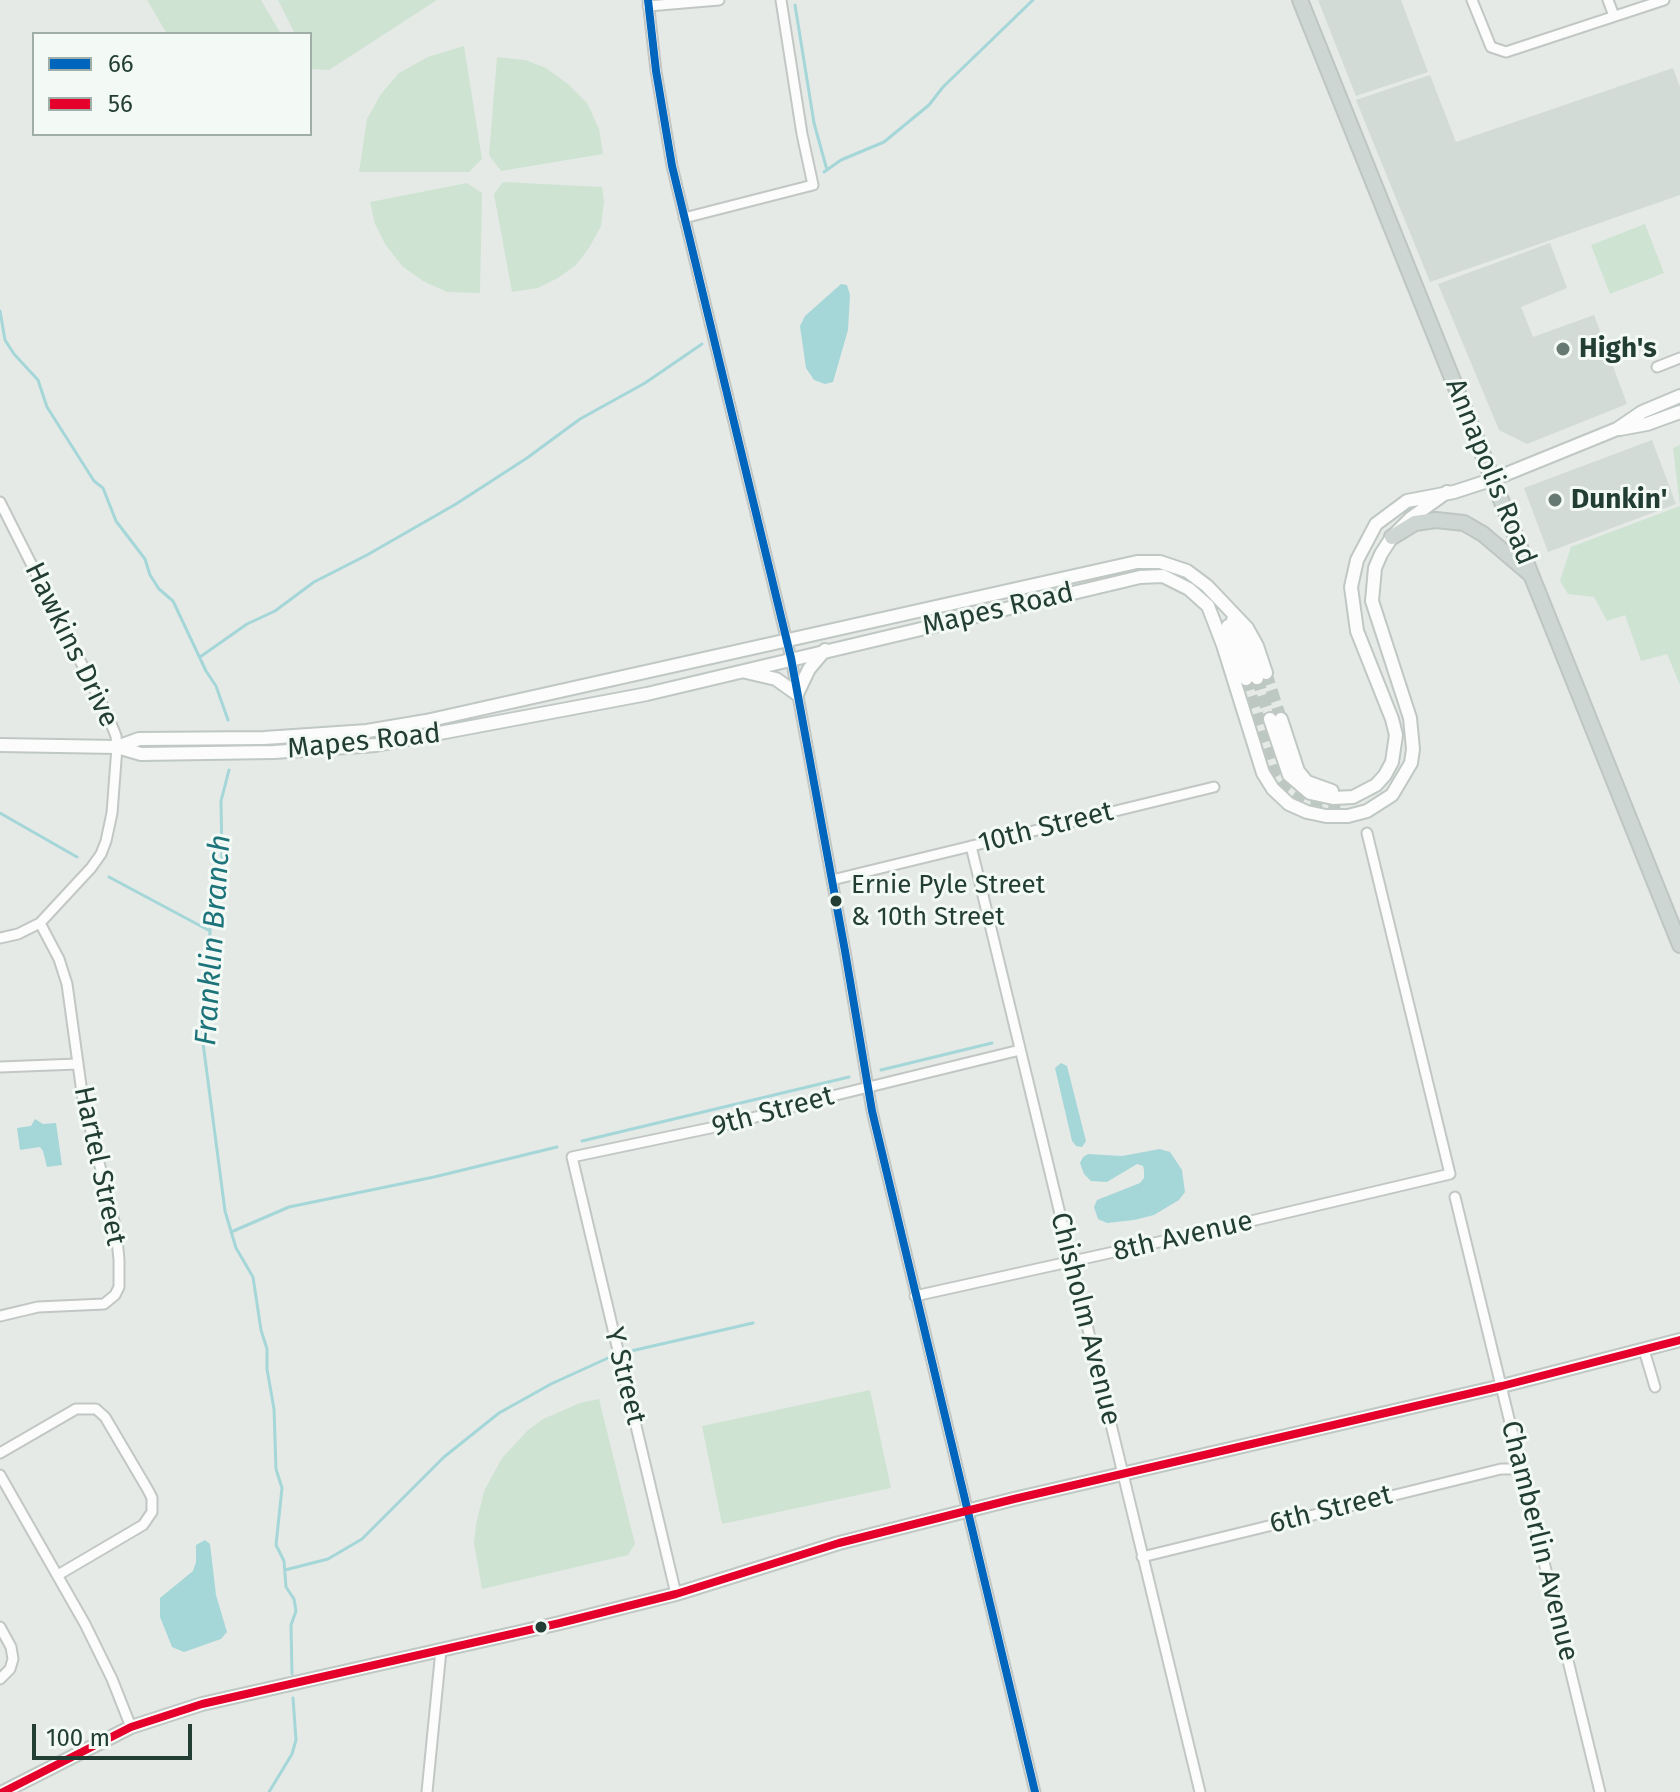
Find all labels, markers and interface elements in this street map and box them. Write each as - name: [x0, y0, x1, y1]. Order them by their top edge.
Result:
- legend: [32, 32, 312, 136]
- text: 66: [108, 50, 134, 78]
- text: 56: [108, 90, 133, 118]
- place label: High's: [1579, 332, 1657, 366]
- marker: High's: [1554, 340, 1572, 358]
- street label: Annapolis Road: [1437, 374, 1543, 570]
- place label: Dunkin': [1571, 483, 1667, 517]
- marker: Dunkin': [1546, 491, 1564, 509]
- street label: Hawkins Drive: [17, 557, 125, 733]
- street label: Mapes Road: [919, 576, 1077, 644]
- street label: Mapes Road: [286, 717, 442, 767]
- street label: 10th Street: [975, 795, 1117, 861]
- water label: Franklin Branch: [189, 833, 239, 1047]
- place label: Ernie Pyle Street & 10th Street: [851, 870, 1045, 932]
- marker: Ernie Pyle Street & 10th Street: [828, 893, 844, 909]
- street label: 9th Street: [708, 1080, 838, 1144]
- street label: Hartel Street: [66, 1083, 132, 1249]
- street label: 8th Avenue: [1110, 1205, 1256, 1269]
- street label: Chisholm Avenue: [1042, 1209, 1128, 1429]
- street label: Y Street: [596, 1324, 652, 1428]
- street label: Chamberlin Avenue: [1493, 1417, 1585, 1665]
- street label: 6th Street: [1266, 1479, 1396, 1541]
- unlabelled marker: [533, 1619, 549, 1635]
- scale bar: [36, 1708, 196, 1758]
- text: 100 m: [46, 1724, 110, 1752]

